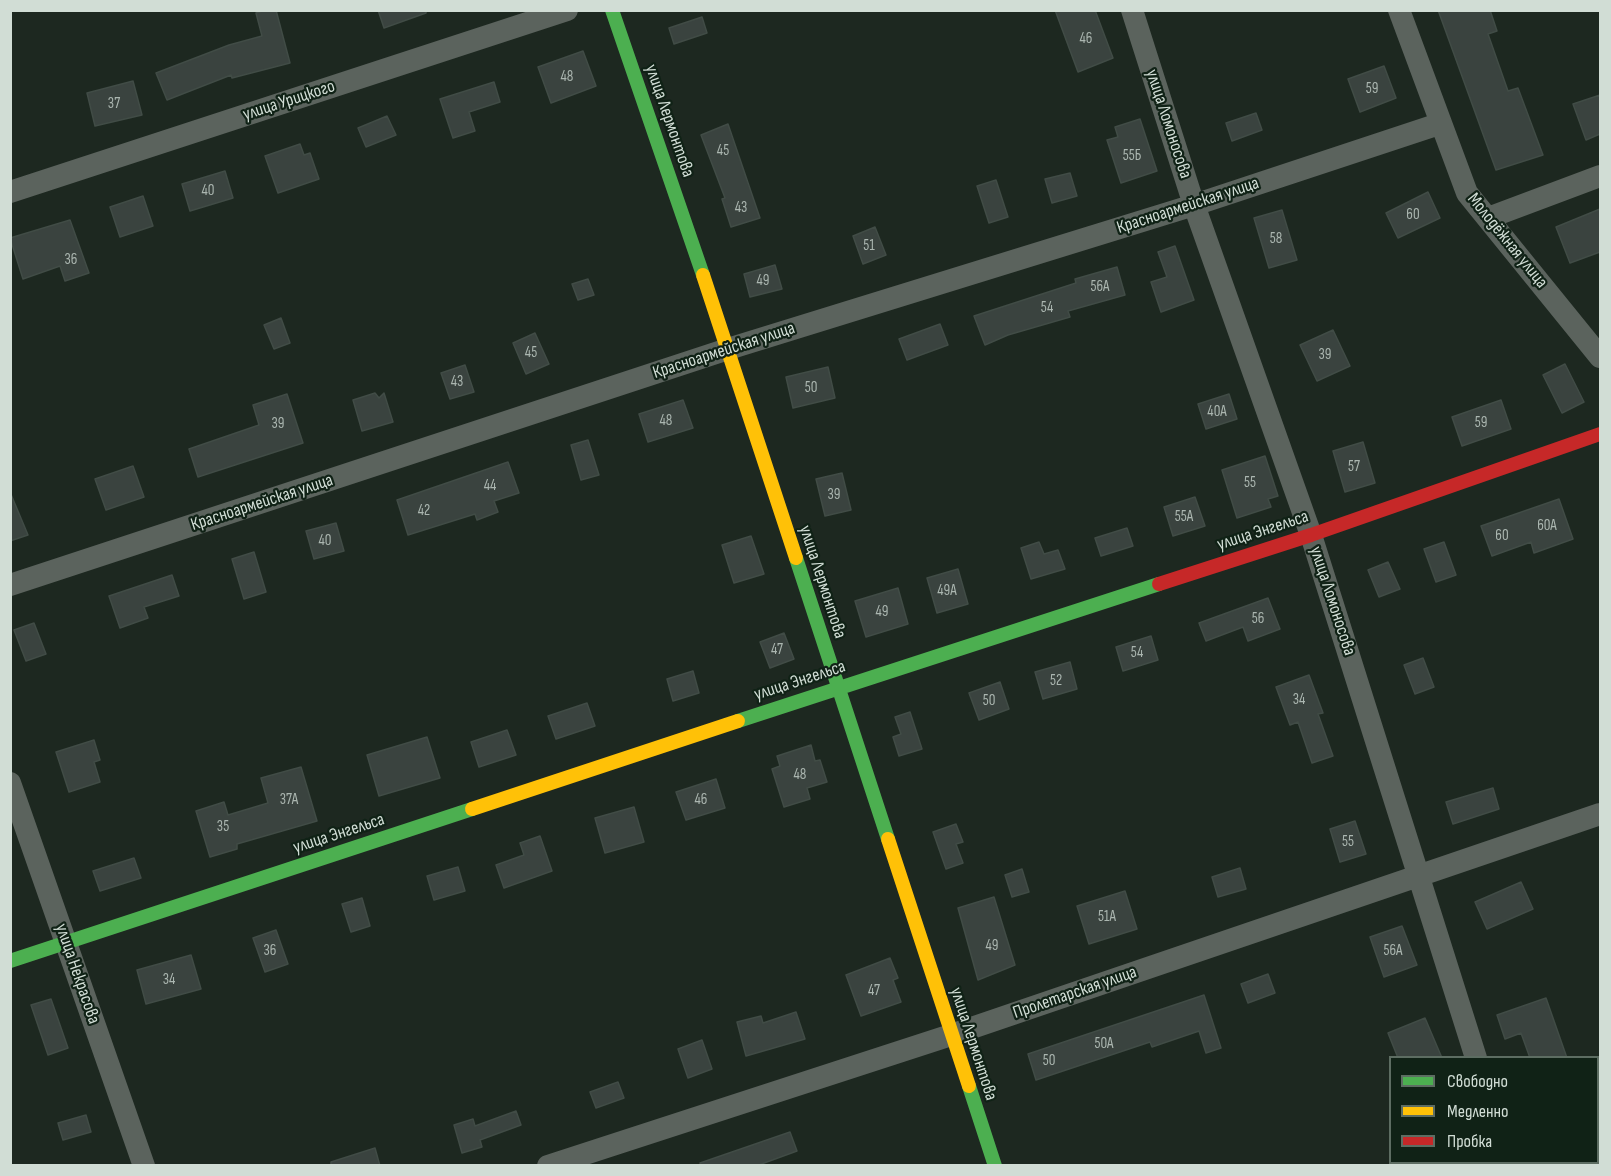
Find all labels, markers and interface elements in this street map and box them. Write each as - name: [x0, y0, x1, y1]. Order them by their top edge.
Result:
- house number: 46: [1080, 30, 1092, 48]
- street label: улица Лермонтова: [640, 62, 698, 180]
- street label: улица Ломоносова: [1140, 67, 1196, 181]
- house number: 48: [561, 68, 573, 86]
- street label: улица Урицкого: [240, 76, 338, 126]
- house number: 59: [1366, 80, 1378, 98]
- house number: 37: [108, 95, 120, 113]
- house number: 45: [717, 142, 729, 160]
- house number: 55Б: [1123, 147, 1141, 165]
- street label: Красноармейская улица: [1114, 173, 1262, 239]
- house number: 40: [202, 182, 214, 200]
- street label: Молодёжная улица: [1462, 189, 1552, 293]
- house number: 43: [735, 199, 747, 217]
- house number: 60: [1406, 206, 1420, 224]
- house number: 58: [1270, 230, 1282, 248]
- house number: 51: [863, 237, 875, 255]
- house number: 36: [65, 251, 77, 269]
- house number: 49: [757, 272, 769, 290]
- house number: 56А: [1090, 278, 1110, 296]
- house number: 54: [1041, 299, 1053, 317]
- street label: Красноармейская улица: [650, 318, 798, 384]
- house number: 45: [525, 344, 537, 362]
- house number: 39: [1319, 346, 1331, 364]
- house number: 43: [451, 373, 463, 391]
- house number: 50: [805, 379, 817, 397]
- house number: 40А: [1207, 403, 1227, 421]
- house number: 48: [660, 412, 672, 430]
- house number: 59: [1475, 414, 1487, 432]
- house number: 39: [272, 415, 284, 433]
- house number: 57: [1348, 458, 1360, 476]
- street label: Красноармейская улица: [188, 470, 336, 536]
- house number: 55: [1244, 474, 1256, 492]
- house number: 44: [484, 477, 496, 495]
- house number: 39: [828, 486, 840, 504]
- house number: 42: [418, 502, 430, 520]
- street label: улица Энгельса: [1215, 506, 1311, 556]
- house number: 55А: [1175, 508, 1193, 526]
- house number: 60А: [1537, 517, 1557, 535]
- street label: улица Лермонтова: [794, 523, 850, 641]
- house number: 60: [1495, 527, 1509, 545]
- house number: 40: [319, 532, 331, 550]
- street label: улица Ломоносова: [1304, 544, 1360, 658]
- house number: 49А: [937, 582, 957, 600]
- house number: 49: [876, 603, 888, 621]
- house number: 56: [1252, 610, 1264, 628]
- house number: 47: [771, 641, 783, 659]
- house number: 54: [1131, 644, 1143, 662]
- street label: улица Энгельса: [752, 656, 848, 706]
- house number: 52: [1050, 672, 1062, 690]
- house number: 34: [1293, 691, 1305, 709]
- house number: 50: [983, 692, 995, 710]
- house number: 48: [794, 766, 806, 784]
- house number: 37А: [280, 791, 298, 809]
- house number: 46: [695, 791, 707, 809]
- street label: улица Энгельса: [291, 809, 387, 859]
- house number: 35: [217, 818, 229, 836]
- house number: 55: [1342, 833, 1354, 851]
- house number: 51А: [1098, 908, 1116, 926]
- street label: улица Некрасова: [50, 921, 104, 1027]
- house number: 49: [986, 937, 998, 955]
- house number: 36: [264, 942, 276, 960]
- house number: 56А: [1383, 942, 1403, 960]
- street label: Пролетарская улица: [1010, 962, 1140, 1024]
- house number: 34: [163, 971, 175, 989]
- house number: 47: [868, 982, 880, 1000]
- street label: улица Лермонтова: [945, 985, 1001, 1103]
- house number: 50А: [1094, 1035, 1114, 1053]
- house number: 50: [1043, 1052, 1055, 1070]
- legend: [1389, 1056, 1599, 1164]
- text: Свободно: [1447, 1071, 1508, 1092]
- text: Медленно: [1447, 1101, 1509, 1122]
- text: Пробка: [1447, 1131, 1492, 1152]

